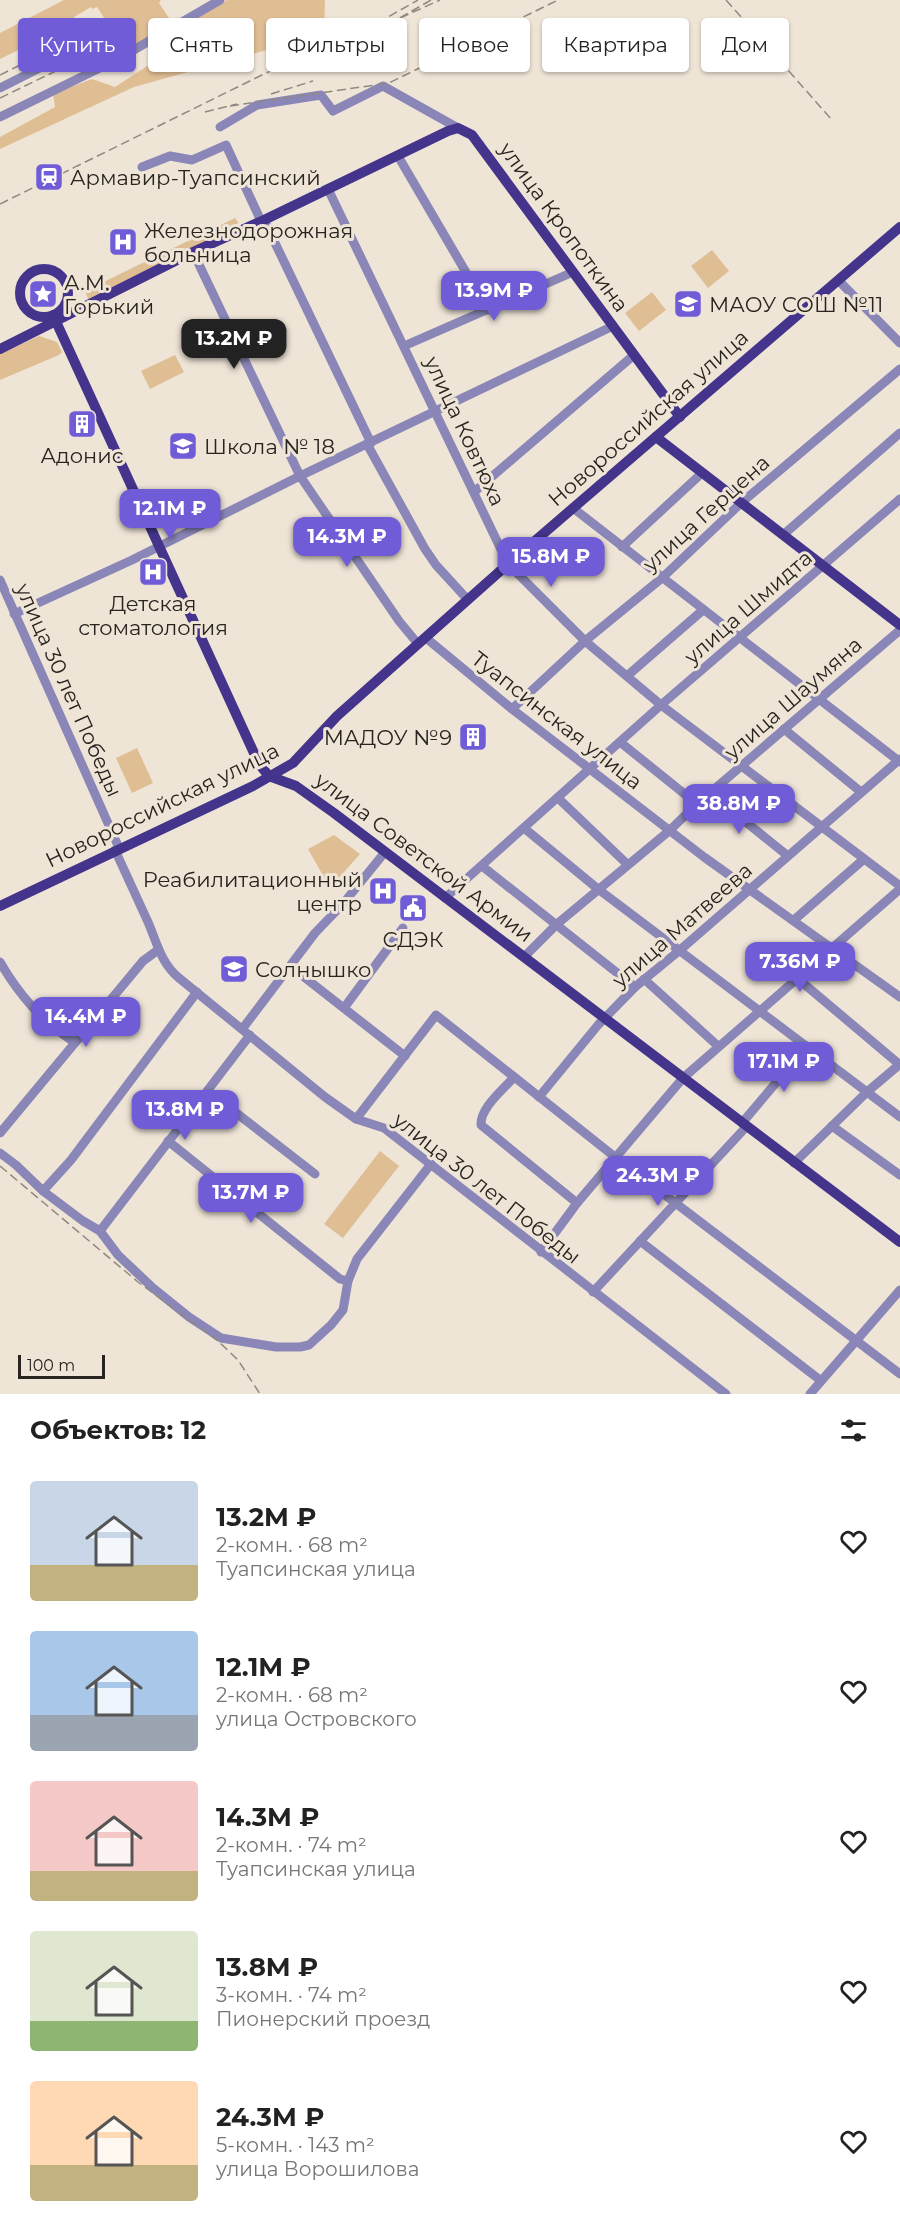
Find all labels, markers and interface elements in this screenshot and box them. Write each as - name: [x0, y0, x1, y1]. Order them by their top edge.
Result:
- chip: Купить: [18, 18, 136, 72]
- chip: Снять: [148, 18, 254, 72]
- chip: Фильтры: [266, 18, 407, 72]
- chip: Новое: [419, 18, 530, 72]
- chip: Квартира: [542, 18, 689, 72]
- chip: Дом: [701, 18, 789, 72]
- street label: улица Кропоткина: [494, 137, 634, 317]
- station icon: Армавир-Туапсинский: [33, 161, 65, 193]
- place label: Армавир-Туапсинский: [70, 165, 321, 190]
- place label: Железнодорожная больница: [144, 218, 353, 267]
- hospital icon: Железнодорожная больница: [107, 226, 139, 258]
- place label: А.М. Горький: [64, 270, 154, 319]
- pin: 13.9M ₽: [439, 271, 549, 322]
- place icon: А.М. Горький: [27, 278, 59, 310]
- text: 13.9M ₽: [455, 278, 533, 302]
- school or university icon: МАОУ СОШ №11: [672, 288, 704, 320]
- place label: МАОУ СОШ №11: [709, 292, 883, 317]
- pin: 13.2M ₽: [179, 319, 289, 370]
- street label: Новороссийская улица: [543, 324, 753, 512]
- text: 13.2M ₽: [195, 326, 273, 350]
- street label: улица Ковтюха: [419, 351, 511, 510]
- building icon: Адонис: [66, 408, 98, 440]
- school or university icon: Школа № 18: [167, 430, 199, 462]
- place label: Школа № 18: [204, 434, 335, 459]
- place label: Адонис: [40, 443, 124, 468]
- street label: улица Герцена: [637, 450, 774, 577]
- pin: 12.1M ₽: [115, 489, 225, 540]
- text: 12.1M ₽: [134, 496, 206, 520]
- pin: 14.3M ₽: [292, 517, 402, 568]
- text: 14.3M ₽: [307, 524, 387, 548]
- pin: 15.8M ₽: [496, 537, 606, 588]
- text: 15.8M ₽: [512, 544, 590, 568]
- street label: улица Шмидта: [678, 545, 817, 670]
- hospital icon: Детская стоматология: [137, 556, 169, 588]
- street label: улица 30 лет Победы: [10, 579, 127, 801]
- place label: Детская стоматология: [78, 591, 228, 640]
- street label: улица Шаумяна: [718, 632, 867, 765]
- street label: Туапсинская улица: [467, 646, 647, 794]
- building icon: МАДОУ №9: [457, 721, 489, 753]
- place label: МАДОУ №9: [324, 725, 452, 750]
- street label: Новороссийская улица: [41, 738, 283, 872]
- street label: улица Советской Армии: [309, 766, 538, 947]
- pin: 38.8M ₽: [684, 784, 794, 835]
- text: 38.8M ₽: [697, 791, 781, 815]
- street label: улица Матвеева: [606, 857, 757, 993]
- place label: Реабилитационный центр: [143, 867, 362, 916]
- hospital icon: Реабилитационный центр: [367, 875, 399, 907]
- public building icon: СДЭК: [397, 892, 429, 924]
- place label: СДЭК: [383, 927, 444, 952]
- pin: 7.36M ₽: [745, 942, 855, 993]
- text: 7.36M ₽: [759, 949, 841, 973]
- school or university icon: Солнышко: [218, 953, 250, 985]
- place label: Солнышко: [255, 957, 371, 982]
- pin: 14.4M ₽: [31, 997, 141, 1048]
- text: 14.4M ₽: [45, 1004, 127, 1028]
- pin: 17.1M ₽: [729, 1042, 839, 1093]
- text: 17.1M ₽: [748, 1049, 820, 1073]
- pin: 13.8M ₽: [130, 1090, 240, 1141]
- text: 13.8M ₽: [146, 1097, 224, 1121]
- street label: улица 30 лет Победы: [388, 1106, 586, 1269]
- pin: 24.3M ₽: [603, 1156, 713, 1207]
- text: 24.3M ₽: [616, 1163, 700, 1187]
- pin: 13.7M ₽: [196, 1173, 306, 1224]
- text: 13.7M ₽: [212, 1180, 290, 1204]
- scale bar: [18, 1352, 105, 1380]
- text: 100 m: [27, 1356, 75, 1375]
- text: Объектов: 12: [30, 1414, 206, 1446]
- icon: filters: [837, 1414, 870, 1447]
- text: 13.2M ₽: [216, 1501, 316, 1533]
- icon: home: [78, 1505, 150, 1577]
- icon: heart: [837, 1525, 870, 1558]
- text: 2-комн. · 68 m²: [216, 1533, 368, 1557]
- text: Туапсинская улица: [216, 1557, 416, 1581]
- text: 12.1M ₽: [216, 1651, 311, 1683]
- icon: home: [78, 1655, 150, 1727]
- icon: heart: [837, 1675, 870, 1708]
- text: 2-комн. · 68 m²: [216, 1683, 368, 1707]
- text: улица Островского: [216, 1707, 417, 1731]
- text: 14.3M ₽: [216, 1801, 319, 1833]
- icon: home: [78, 1805, 150, 1877]
- icon: heart: [837, 1825, 870, 1858]
- text: 2-комн. · 74 m²: [216, 1833, 367, 1857]
- text: Туапсинская улица: [216, 1857, 416, 1881]
- text: 13.8M ₽: [216, 1951, 318, 1983]
- icon: home: [78, 1955, 150, 2027]
- icon: heart: [837, 1975, 870, 2008]
- text: 3-комн. · 74 m²: [216, 1983, 367, 2007]
- text: Пионерский проезд: [216, 2007, 430, 2031]
- text: 24.3M ₽: [216, 2101, 324, 2133]
- icon: home: [78, 2105, 150, 2177]
- icon: heart: [837, 2125, 870, 2158]
- text: 5-комн. · 143 m²: [216, 2133, 375, 2157]
- text: улица Ворошилова: [216, 2157, 419, 2181]

